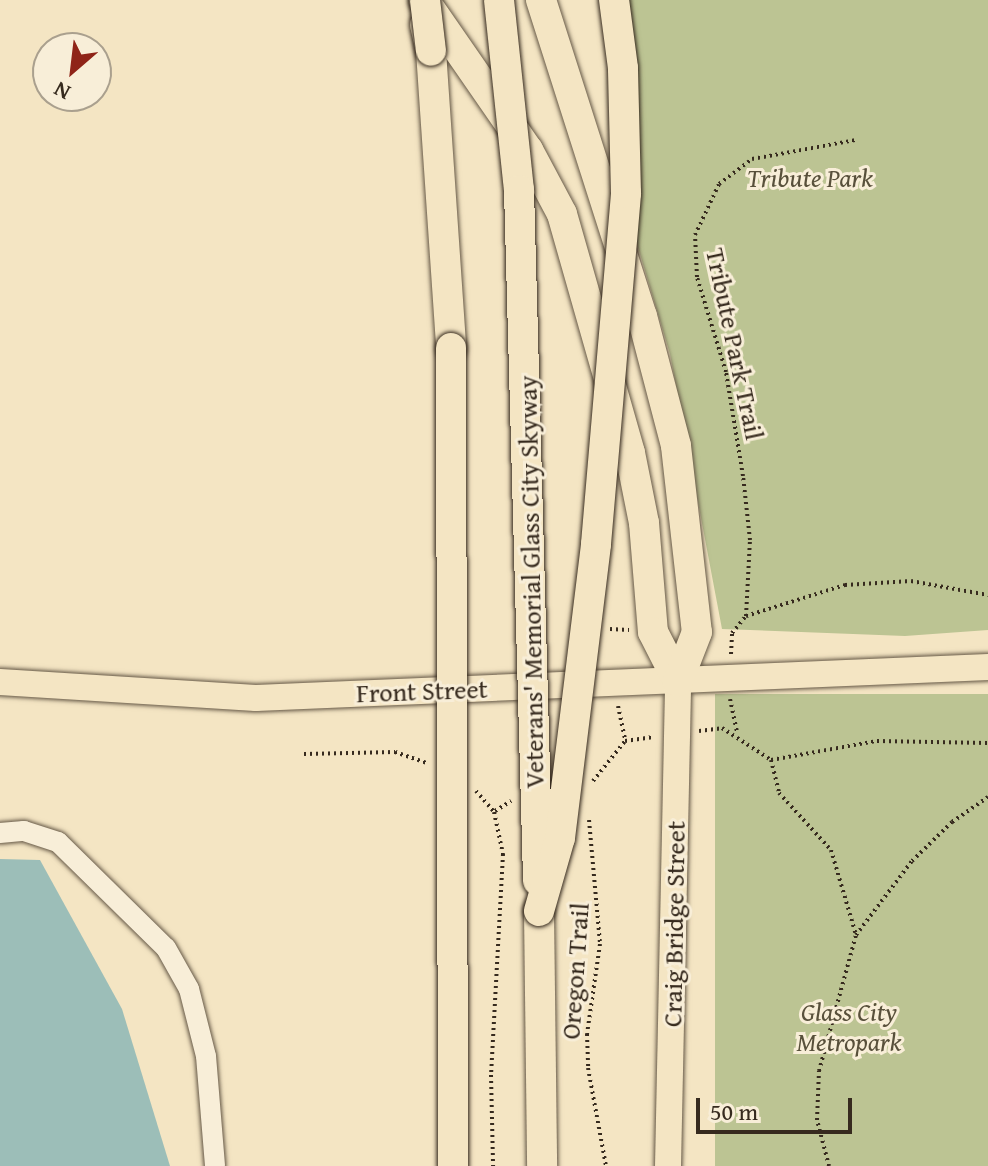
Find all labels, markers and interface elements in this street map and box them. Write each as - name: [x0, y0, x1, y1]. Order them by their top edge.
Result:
- north arrow: [32, 32, 112, 112]
- text: N: [48, 74, 76, 109]
- park label: Tribute Park: [747, 162, 873, 194]
- street label: Tribute Park Trail: [699, 245, 771, 443]
- street label: Veterans' Memorial Glass City Skyway: [512, 375, 550, 789]
- street label: Front Street: [356, 673, 488, 709]
- street label: Craig Bridge Street: [657, 821, 691, 1027]
- street label: Oregon Trail: [555, 902, 595, 1040]
- park label: Glass City Metropark: [797, 996, 901, 1058]
- scale bar: [700, 1082, 856, 1132]
- text: 50 m: [710, 1094, 758, 1129]

